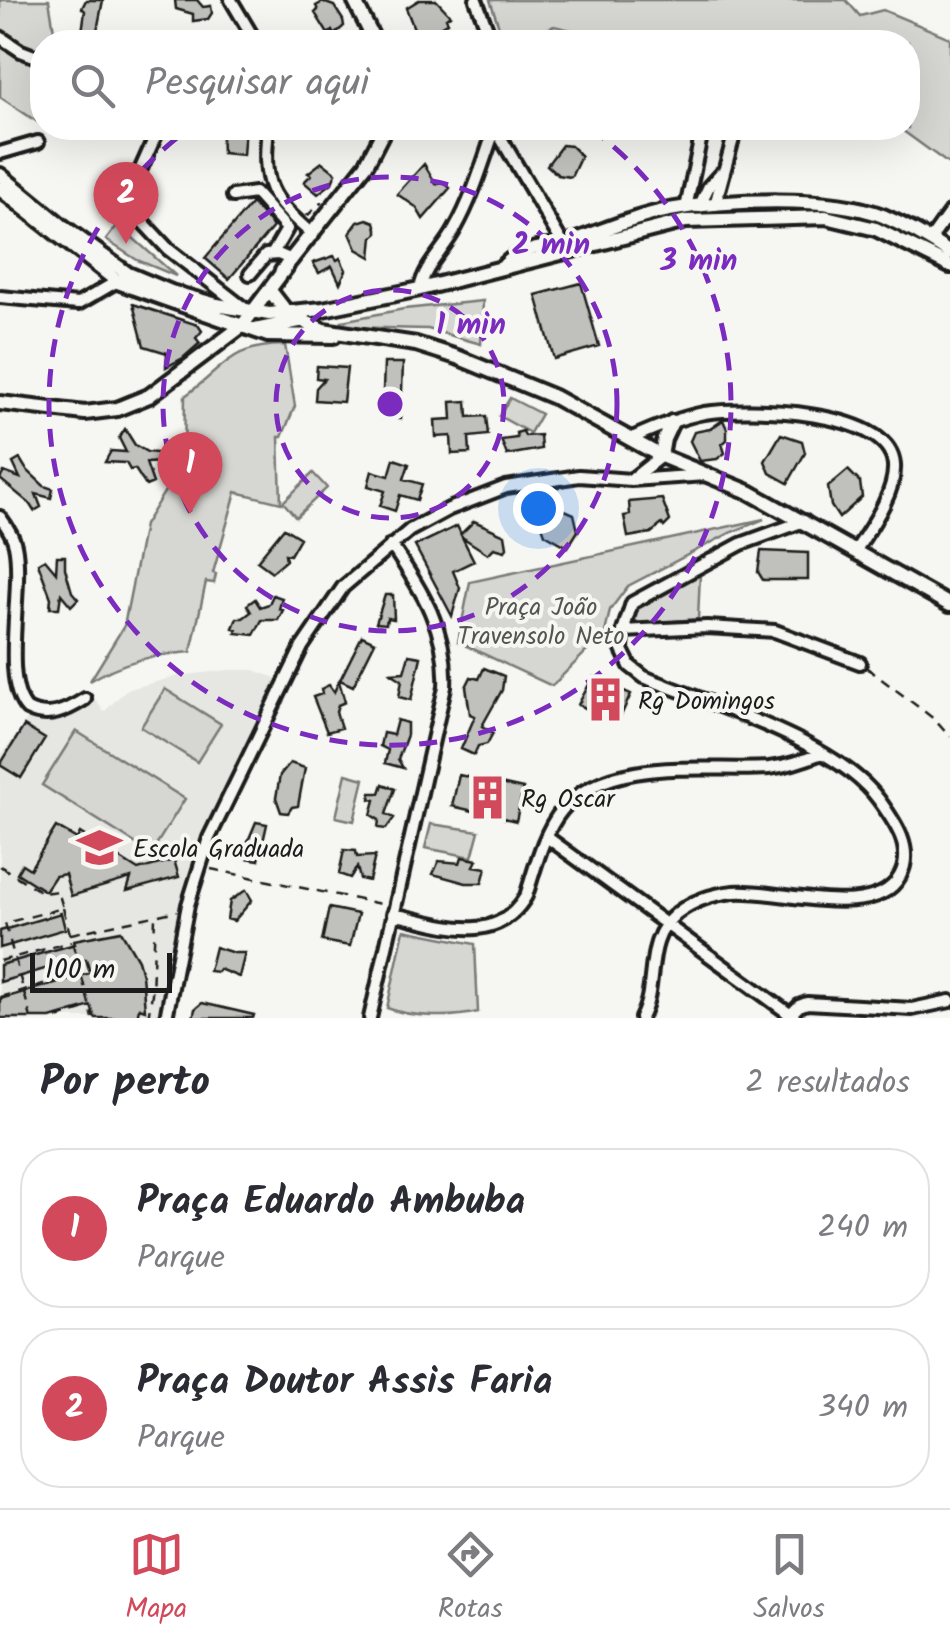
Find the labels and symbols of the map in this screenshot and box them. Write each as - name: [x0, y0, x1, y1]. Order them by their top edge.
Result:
- pin: 2: [94, 162, 158, 244]
- text: 2 min: [512, 222, 590, 270]
- text: 3 min: [660, 238, 737, 286]
- text: 1 min: [436, 302, 506, 350]
- centre of rings: [372, 386, 408, 422]
- pin: 1: [158, 432, 222, 514]
- your location: [513, 483, 564, 534]
- park label: Praça João Travensolo Neto: [457, 588, 625, 657]
- building icon: Rg Domingos: [581, 676, 629, 724]
- place label: Rg Domingos: [638, 682, 775, 722]
- building icon: Rg Oscar: [464, 774, 512, 822]
- place label: Rg Oscar: [521, 780, 616, 820]
- school or university icon: Escola Graduada: [76, 824, 124, 872]
- place label: Escola Graduada: [133, 830, 304, 870]
- scale bar: [30, 948, 172, 993]

